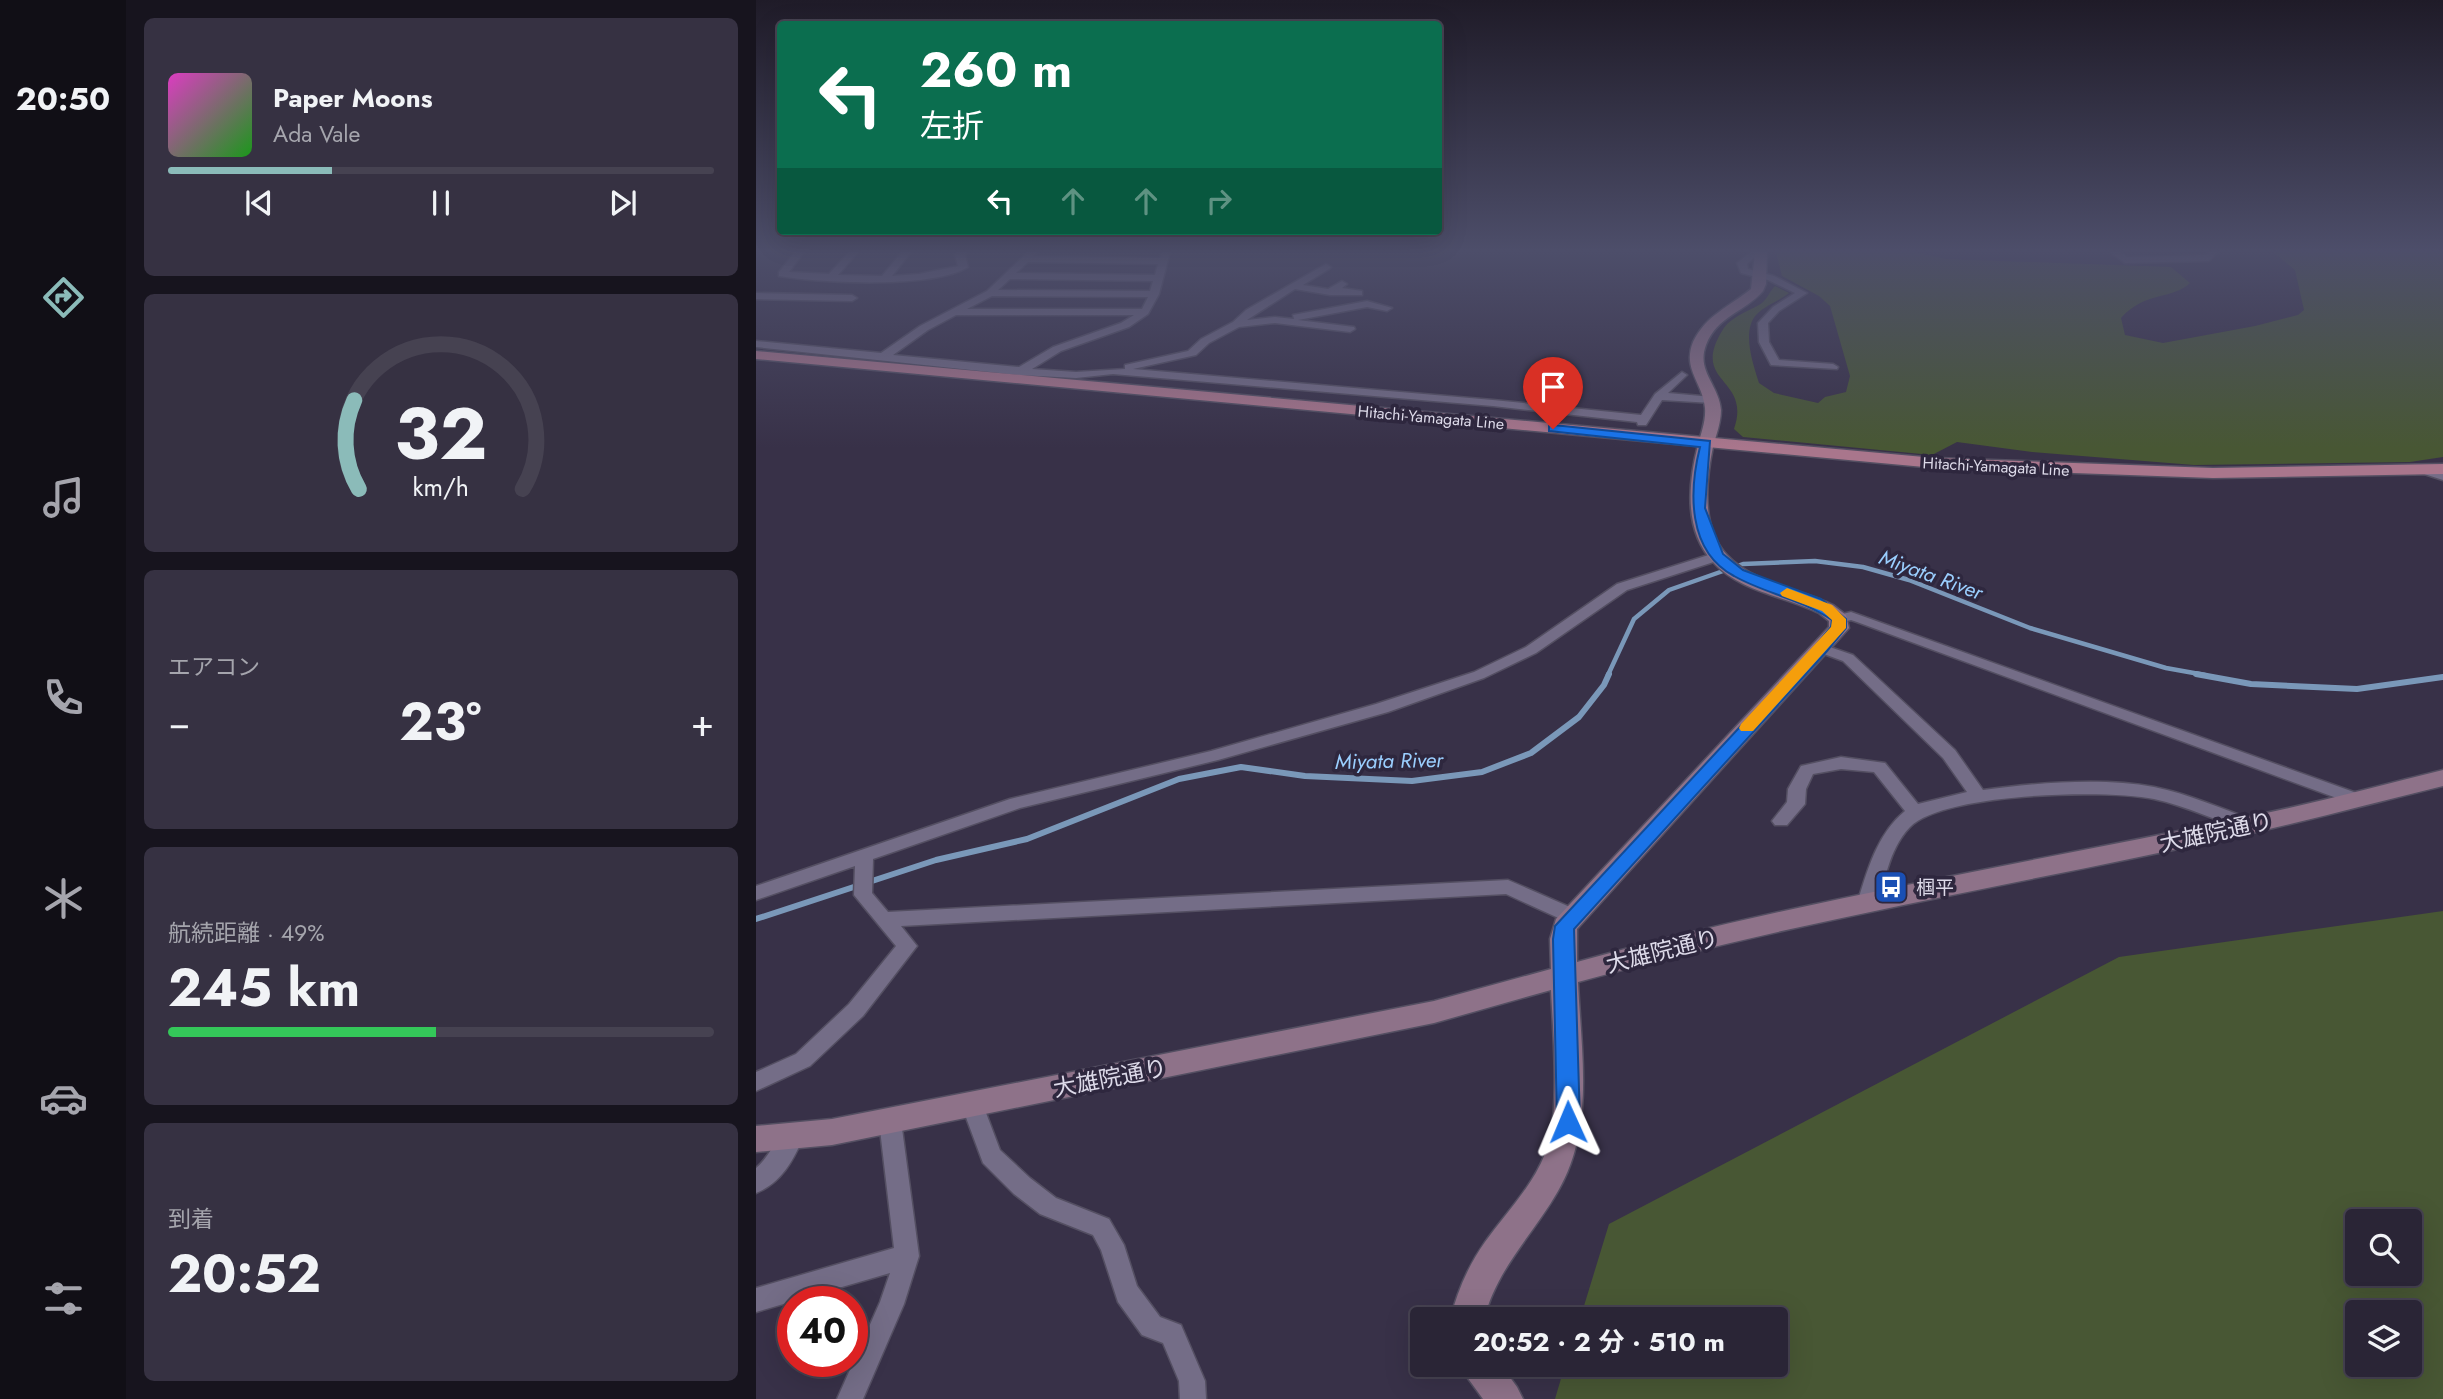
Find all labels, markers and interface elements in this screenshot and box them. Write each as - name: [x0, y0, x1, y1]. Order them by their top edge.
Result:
- text: 260 m: [920, 35, 1072, 105]
- icon: left: [805, 49, 896, 140]
- text: 20:50: [16, 76, 110, 122]
- text: Paper Moons: [273, 79, 433, 117]
- text: 左折: [920, 103, 984, 149]
- text: Ada Vale: [273, 117, 360, 151]
- icon: left: [981, 182, 1019, 220]
- icon: ahead: [1054, 182, 1092, 220]
- icon: ahead: [1127, 182, 1165, 220]
- icon: right: [1200, 182, 1238, 220]
- icon: previous: [240, 184, 278, 222]
- icon: pause: [422, 184, 460, 222]
- icon: next: [604, 184, 642, 222]
- icon: directions: [39, 273, 88, 322]
- pin: [1523, 357, 1583, 429]
- icon: arrive: [1534, 368, 1572, 406]
- text: 32: [395, 382, 487, 487]
- street label: Hitachi-Yamagata Line: [1357, 400, 1505, 435]
- street label: Hitachi-Yamagata Line: [1922, 451, 2070, 482]
- text: km/h: [413, 469, 469, 505]
- icon: music: [39, 473, 88, 522]
- water label: Miyata River: [1875, 542, 1988, 608]
- text: エアコン: [168, 650, 260, 684]
- icon: phone: [39, 673, 88, 722]
- text: 23°: [400, 684, 481, 760]
- text: −: [168, 695, 190, 750]
- text: +: [691, 695, 714, 750]
- water label: Miyata River: [1335, 745, 1444, 777]
- street label: 大雄院通り: [2156, 803, 2276, 861]
- bus stop icon: 椢平: [1872, 868, 1910, 906]
- icon: climate: [39, 874, 88, 923]
- place label: 椢平: [1916, 874, 1954, 901]
- text: 航続距離 · 49%: [168, 916, 325, 950]
- street label: 大雄院通り: [1602, 921, 1722, 981]
- text: 245 km: [168, 950, 360, 1026]
- street label: 大雄院通り: [1050, 1050, 1170, 1106]
- icon: car: [39, 1074, 88, 1123]
- position arrow: [1531, 1085, 1605, 1159]
- text: 到着: [168, 1202, 214, 1236]
- map controls: [2345, 1209, 2422, 1377]
- button: search: [2345, 1209, 2422, 1286]
- text: 20:52: [168, 1236, 321, 1312]
- icon: filters: [39, 1274, 88, 1323]
- speed limit sign: 40: [777, 1286, 868, 1377]
- button: layers: [2345, 1300, 2422, 1377]
- text: 20:52 · 2 分 · 510 m: [1473, 1323, 1725, 1361]

